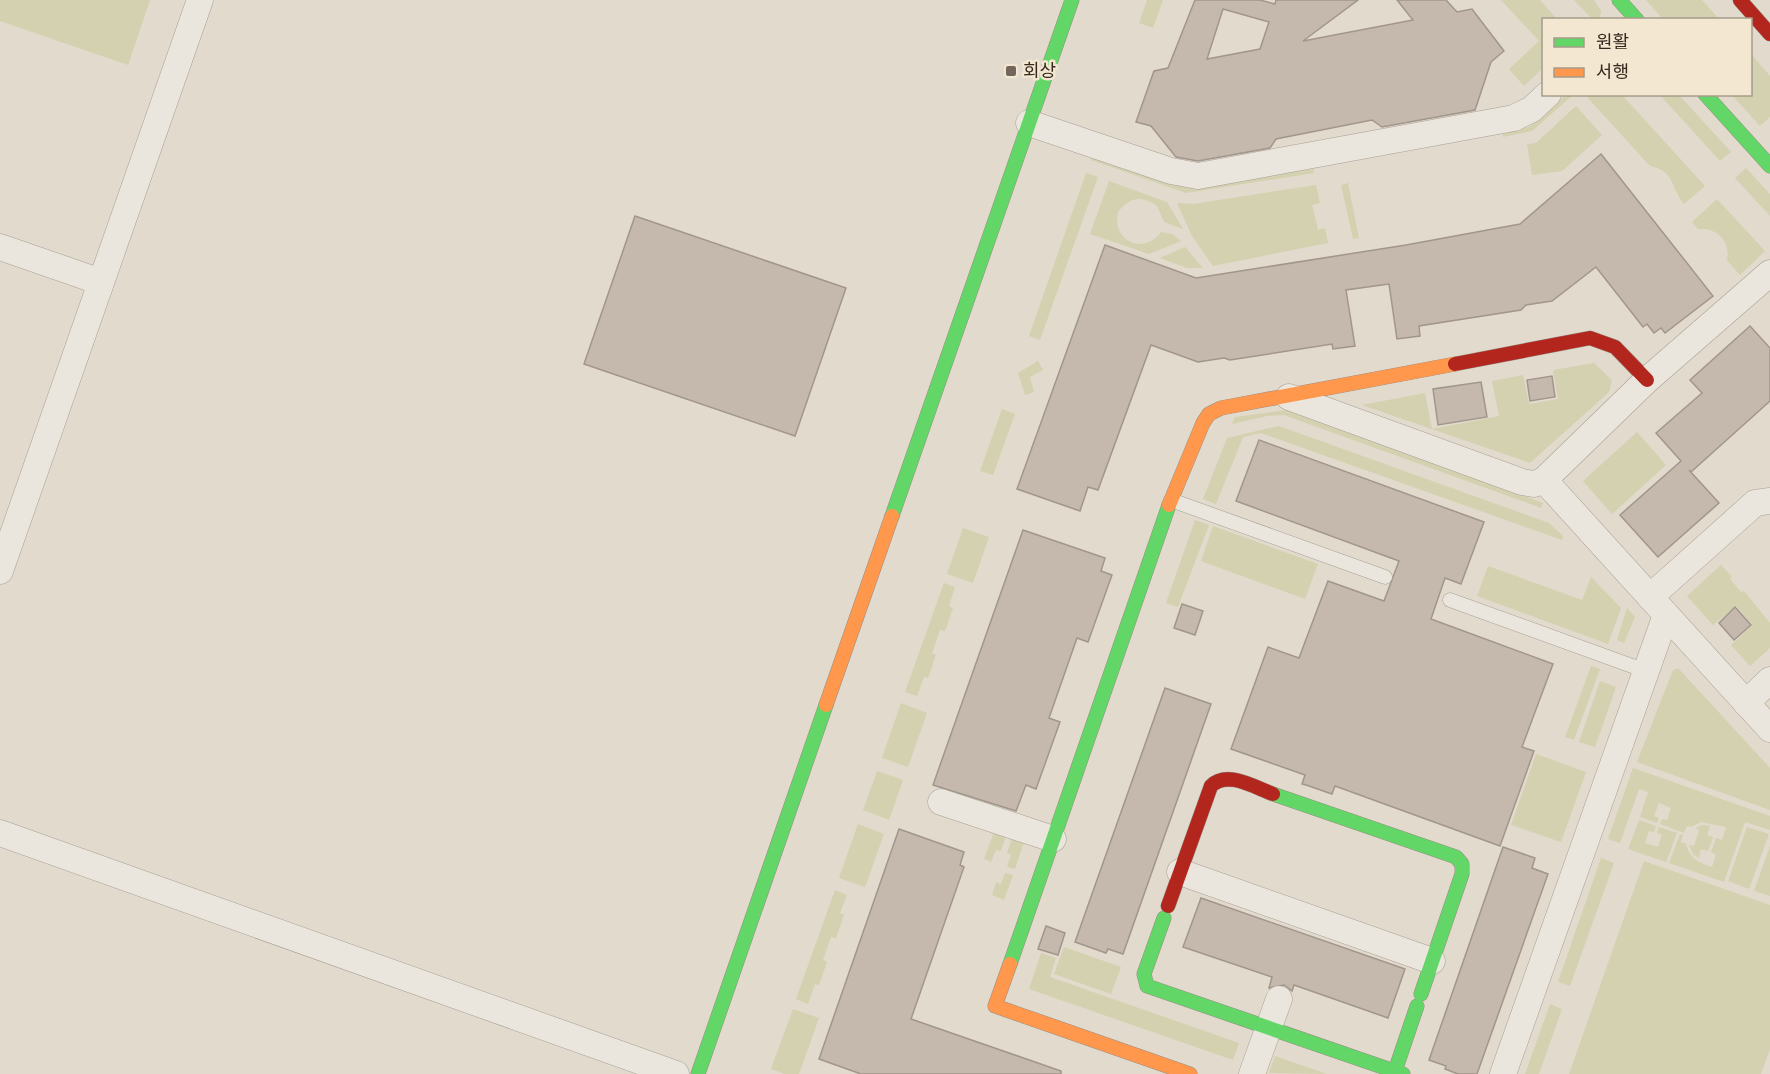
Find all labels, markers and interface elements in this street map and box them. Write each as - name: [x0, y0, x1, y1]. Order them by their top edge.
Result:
- legend: [1542, 18, 1752, 96]
- text: 원활: [1596, 30, 1629, 53]
- place label: 회상: [1023, 59, 1056, 82]
- text: 서행: [1596, 60, 1629, 83]
- marker: 회상: [1004, 64, 1018, 78]

